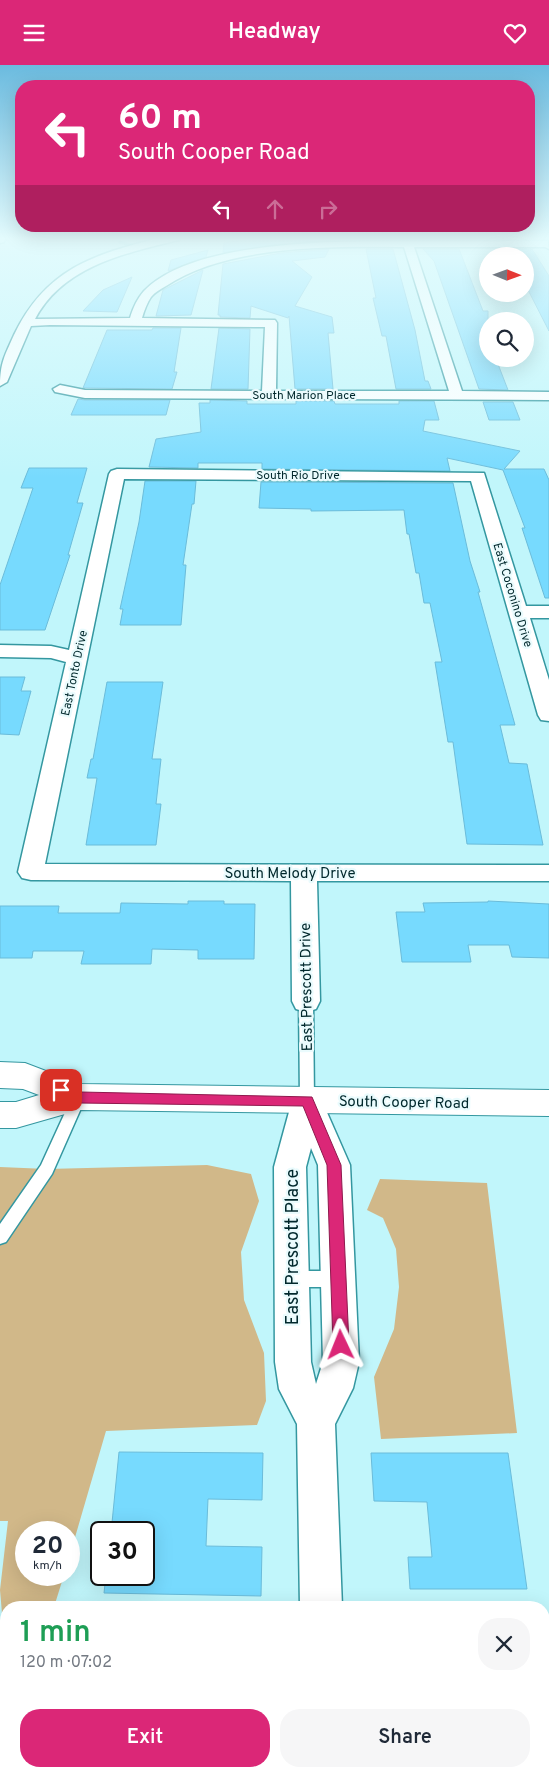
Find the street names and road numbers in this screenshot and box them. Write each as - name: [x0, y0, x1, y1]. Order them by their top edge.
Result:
- street label: South Marion Place: [252, 388, 356, 404]
- street label: South Rio Drive: [256, 468, 340, 484]
- street label: East Coconino Drive: [489, 541, 536, 649]
- street label: East Tonto Drive: [58, 629, 92, 718]
- street label: South Melody Drive: [225, 865, 356, 884]
- street label: East Prescott Drive: [297, 923, 318, 1051]
- street label: South Cooper Road: [339, 1093, 469, 1114]
- street label: East Prescott Place: [282, 1169, 305, 1325]

